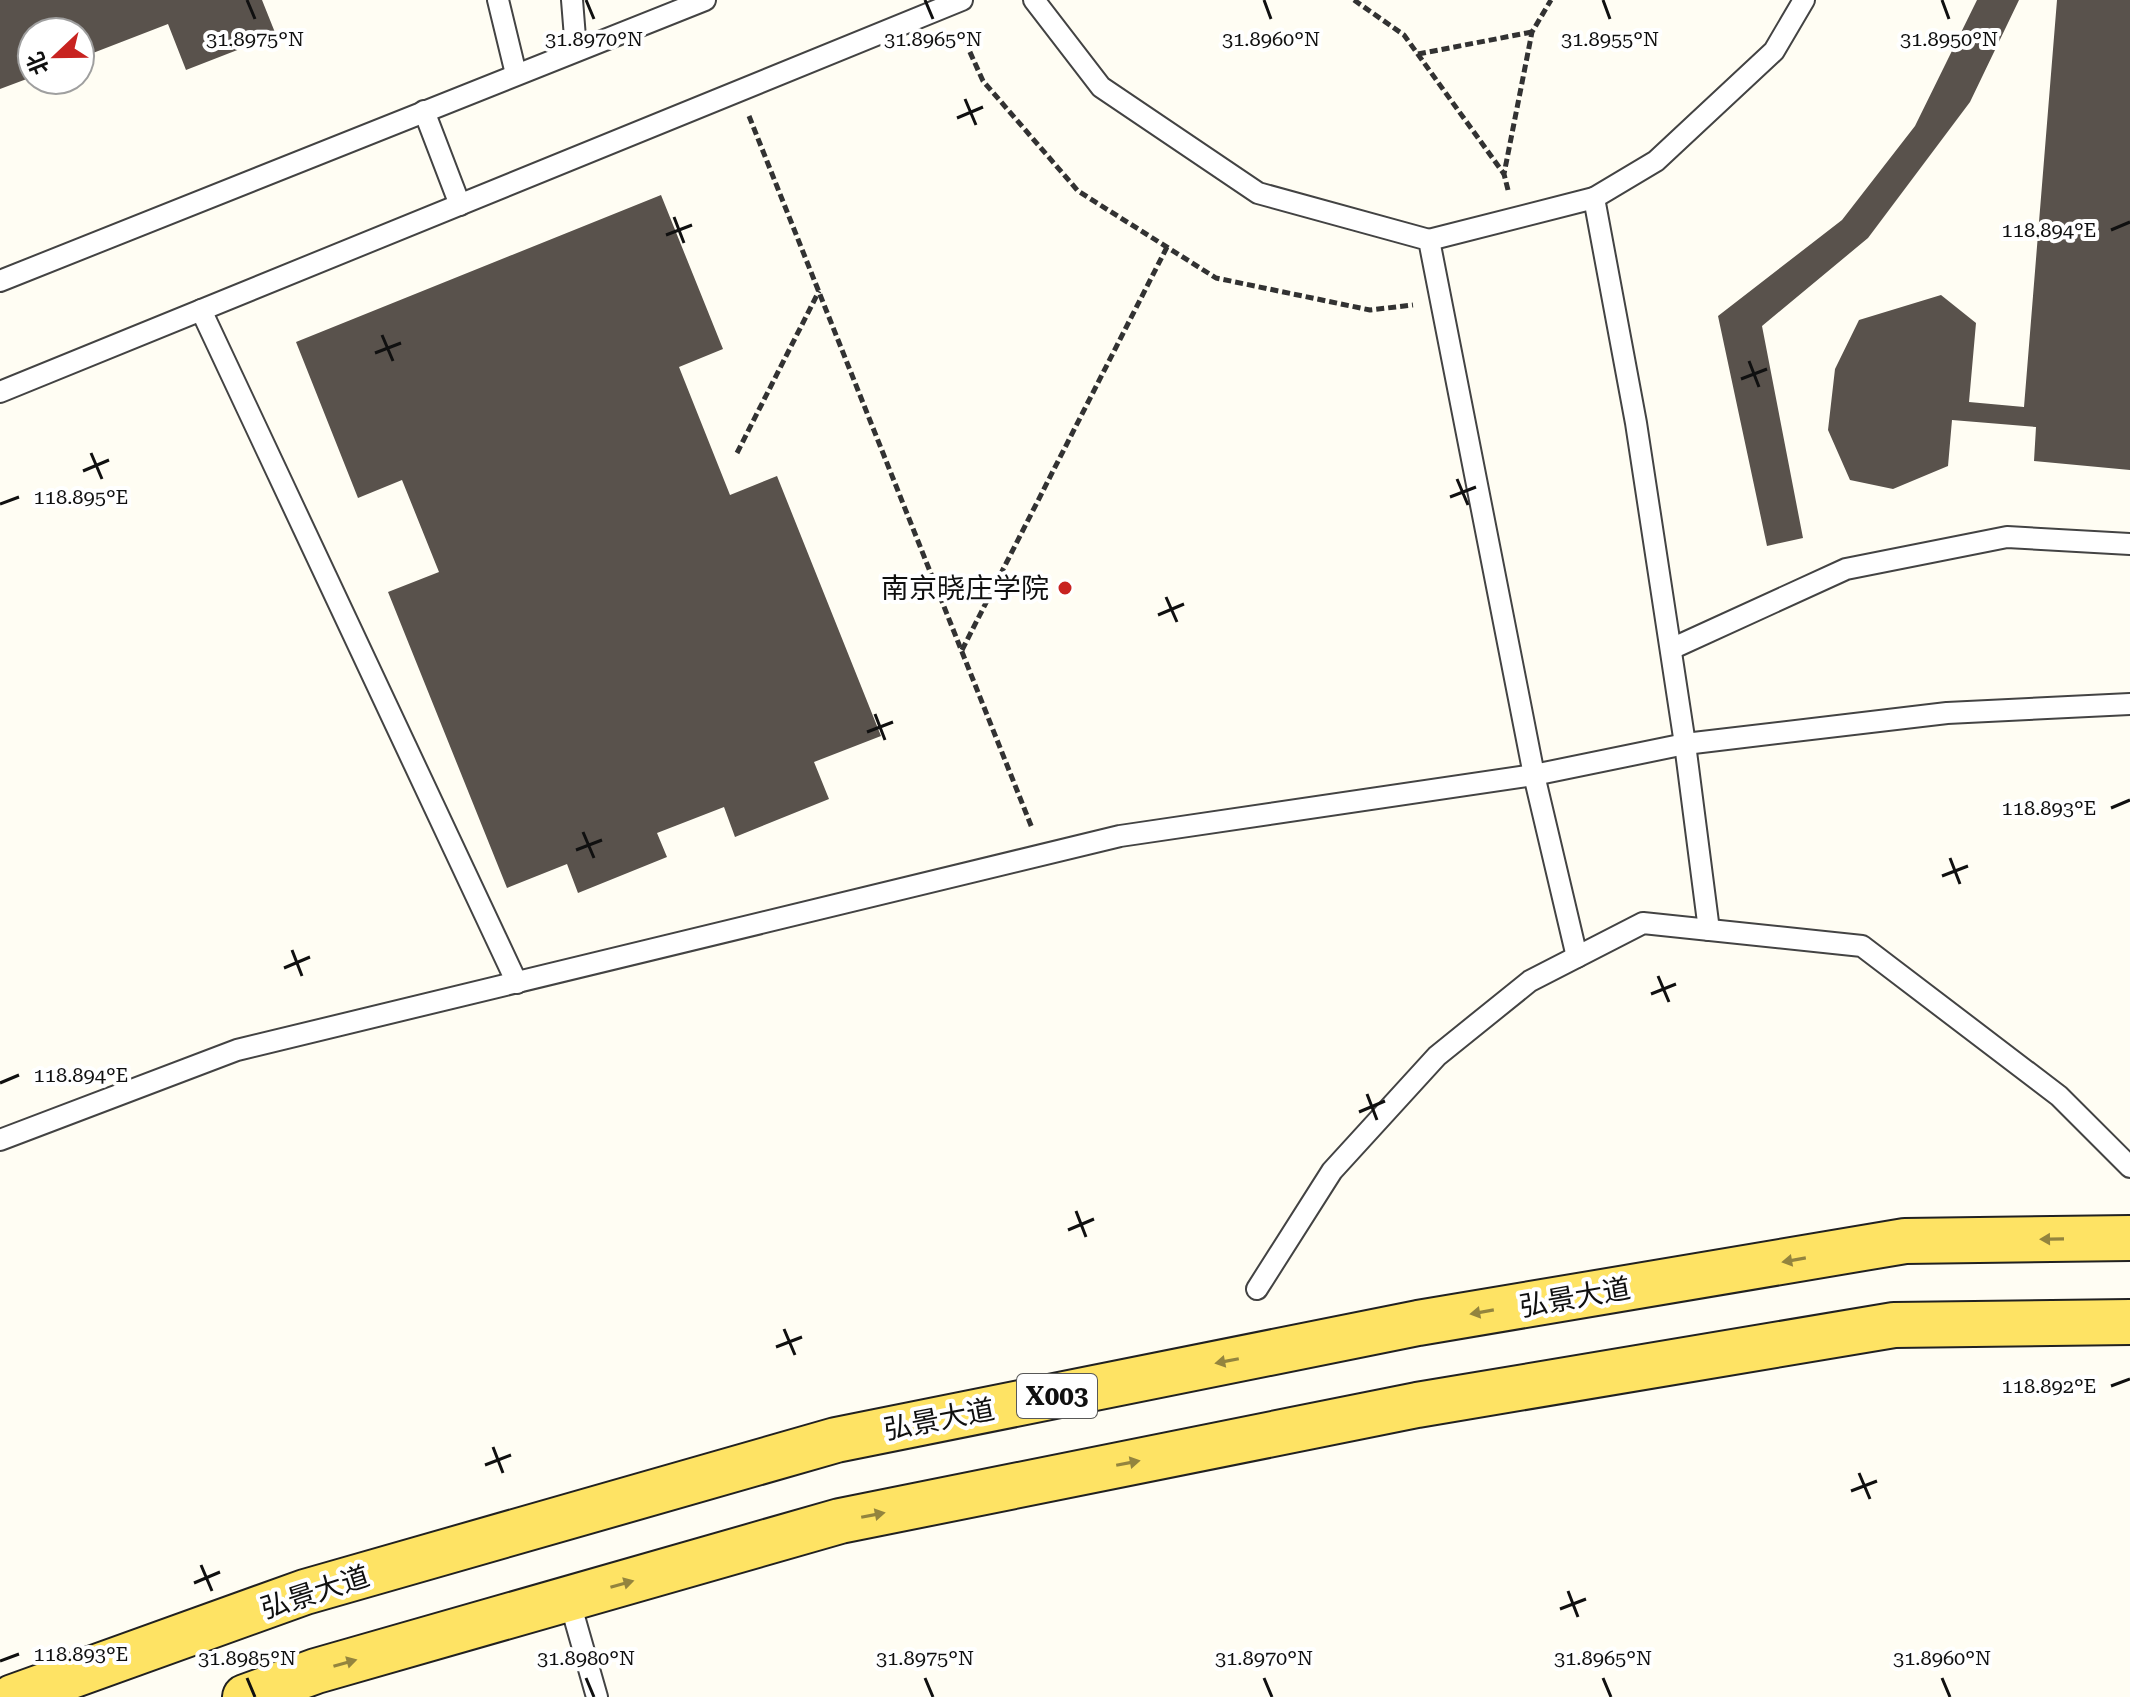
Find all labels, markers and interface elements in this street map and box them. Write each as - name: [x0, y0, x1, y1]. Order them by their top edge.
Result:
- north arrow: [16, 16, 96, 96]
- text: 31.8975°N: [206, 27, 304, 51]
- text: 31.8970°N: [545, 27, 643, 51]
- text: 31.8965°N: [884, 27, 982, 51]
- text: 31.8960°N: [1222, 27, 1320, 51]
- text: 31.8955°N: [1561, 27, 1659, 51]
- text: 31.8950°N: [1900, 27, 1998, 51]
- text: 北: [22, 48, 54, 78]
- text: 118.894°E: [2002, 218, 2096, 242]
- text: 118.895°E: [34, 485, 128, 509]
- place label: 南京晓庄学院: [881, 572, 1049, 605]
- marker: 南京晓庄学院: [1056, 579, 1074, 597]
- text: 118.893°E: [2002, 796, 2096, 820]
- text: 118.894°E: [34, 1063, 128, 1087]
- one-way arrow: [2039, 1233, 2064, 1246]
- one-way arrow: [1781, 1254, 1806, 1267]
- street label: 弘景大道: [1517, 1272, 1633, 1323]
- one-way arrow: [1469, 1306, 1494, 1319]
- one-way arrow: [1214, 1356, 1239, 1368]
- road number: X003: [1017, 1374, 1097, 1418]
- text: 118.892°E: [2002, 1374, 2096, 1398]
- street label: 弘景大道: [881, 1393, 997, 1446]
- one-way arrow: [1115, 1456, 1140, 1469]
- one-way arrow: [860, 1508, 885, 1520]
- street label: 弘景大道: [257, 1559, 374, 1625]
- one-way arrow: [611, 1577, 635, 1590]
- text: 118.893°E: [34, 1642, 128, 1666]
- text: 31.8985°N: [198, 1646, 296, 1670]
- text: 31.8980°N: [537, 1646, 635, 1670]
- text: 31.8975°N: [876, 1646, 974, 1670]
- text: 31.8970°N: [1215, 1646, 1313, 1670]
- text: 31.8965°N: [1554, 1646, 1652, 1670]
- text: 31.8960°N: [1893, 1646, 1991, 1670]
- one-way arrow: [334, 1656, 358, 1669]

